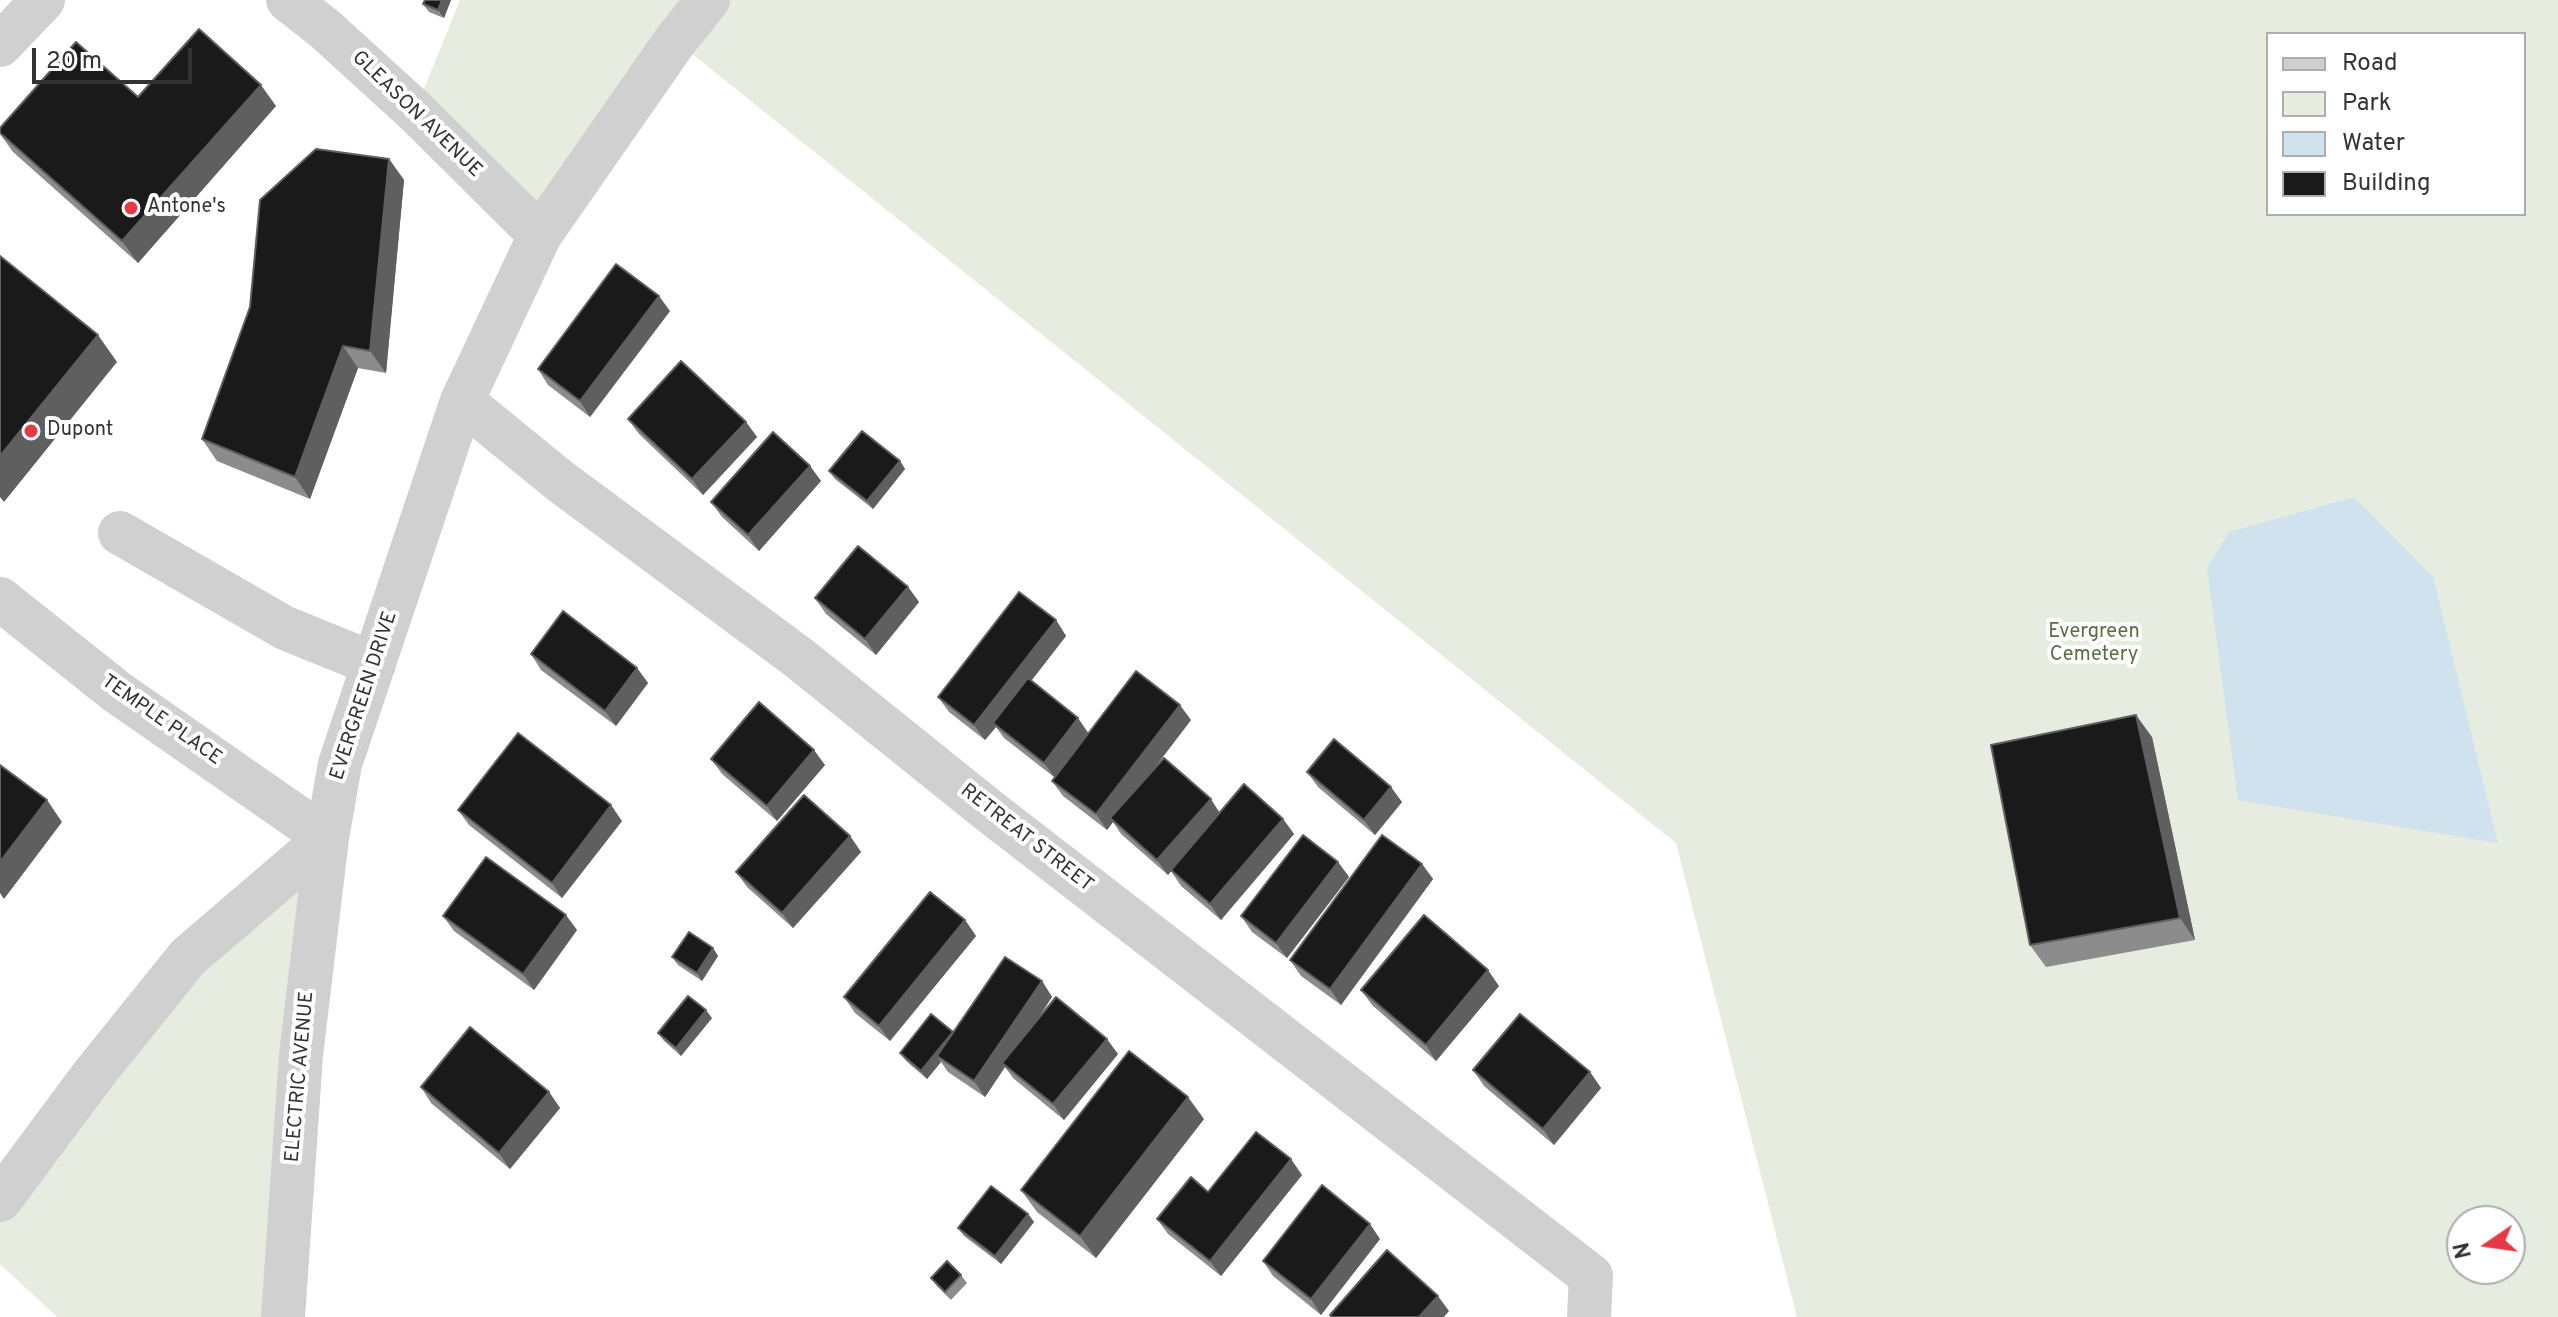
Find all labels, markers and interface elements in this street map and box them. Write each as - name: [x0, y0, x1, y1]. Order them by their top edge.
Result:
- scale bar: [36, 32, 196, 82]
- legend: [2266, 32, 2526, 216]
- text: 20 m: [46, 47, 102, 77]
- street label: GLEASON AVENUE: [346, 47, 486, 183]
- text: Road: [2342, 49, 2398, 79]
- text: Park: [2342, 89, 2392, 119]
- text: Water: [2342, 129, 2405, 159]
- text: Building: [2342, 169, 2431, 199]
- place label: Antone's: [147, 196, 226, 220]
- marker: Antone's: [122, 199, 140, 217]
- place label: Dupont: [47, 419, 113, 443]
- marker: Dupont: [22, 422, 40, 440]
- street label: EVERGREEN DRIVE: [326, 609, 404, 783]
- park label: Evergreen Cemetery: [2048, 621, 2140, 668]
- street label: TEMPLE PLACE: [96, 671, 226, 771]
- street label: RETREAT STREET: [955, 780, 1097, 898]
- street label: ELECTRIC AVENUE: [282, 991, 320, 1163]
- north arrow: [2446, 1205, 2526, 1285]
- text: N: [2449, 1239, 2479, 1261]

